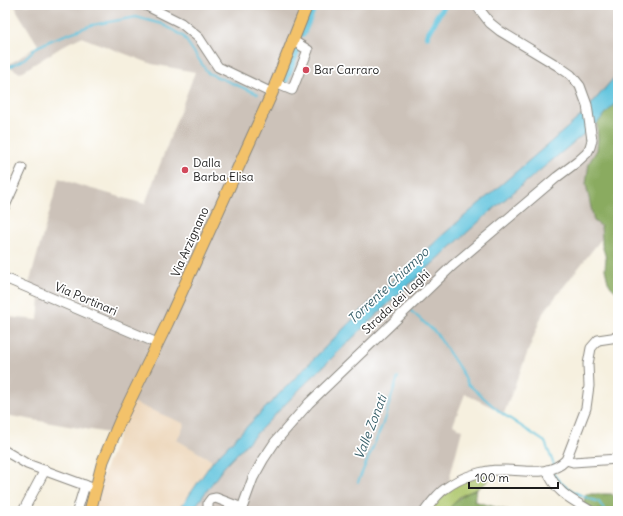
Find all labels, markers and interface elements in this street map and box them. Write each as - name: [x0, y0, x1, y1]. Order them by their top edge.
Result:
- place label: Bar Carraro: [314, 62, 379, 77]
- marker: Bar Carraro: [301, 65, 311, 75]
- place label: Dalla Barba Elisa: [193, 155, 254, 184]
- marker: Dalla Barba Elisa: [180, 165, 190, 175]
- street label: Via Arzignano: [167, 204, 212, 279]
- water label: Torrente Chiampo: [344, 243, 433, 327]
- street label: Strada dei Laghi: [359, 266, 433, 337]
- street label: Via Portinari: [53, 279, 120, 318]
- water label: Valle Zonati: [350, 391, 391, 462]
- scale bar: [469, 464, 558, 490]
- text: 100 m: [475, 470, 509, 485]

